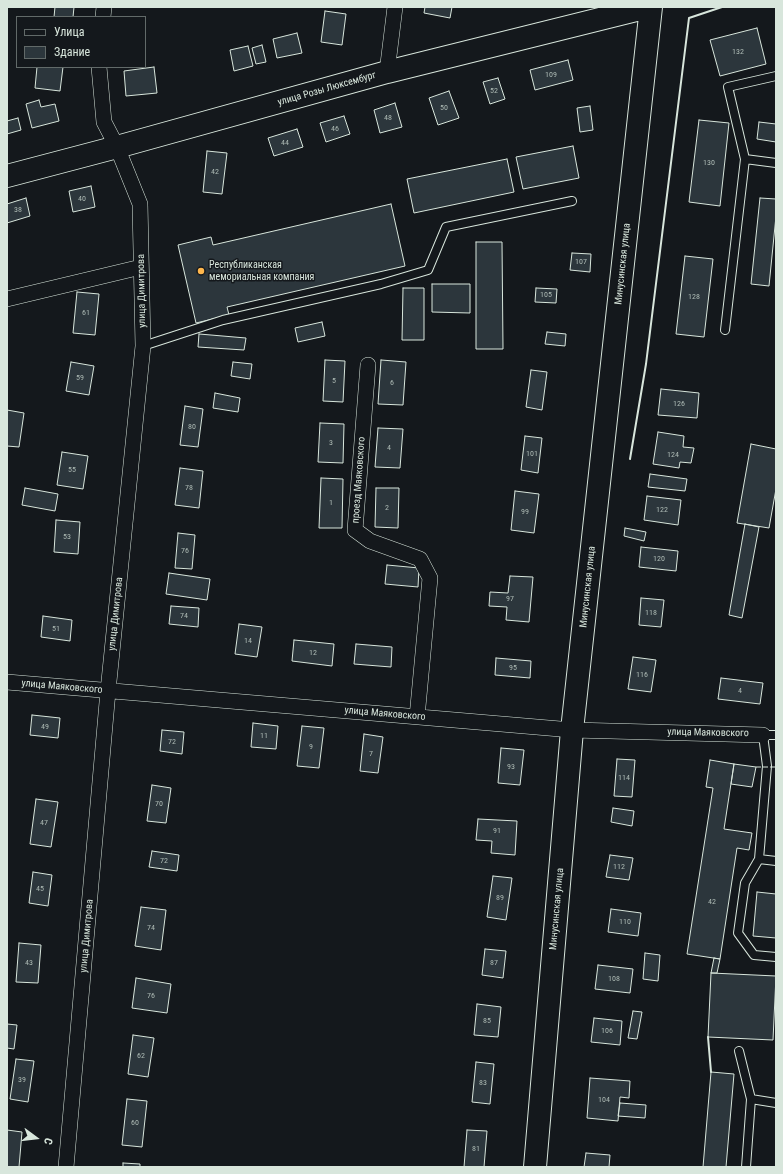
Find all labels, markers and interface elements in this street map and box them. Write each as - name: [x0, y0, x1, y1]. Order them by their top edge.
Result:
- legend: [16, 16, 146, 68]
- text: Улица: [54, 25, 84, 39]
- text: Здание: [54, 45, 90, 59]
- house number: 132: [732, 47, 744, 57]
- street label: улица Розы Люксембург: [276, 69, 378, 109]
- house number: 109: [545, 70, 557, 80]
- house number: 52: [490, 86, 498, 96]
- house number: 50: [440, 103, 448, 113]
- house number: 48: [384, 113, 392, 123]
- house number: 46: [331, 124, 339, 134]
- house number: 44: [281, 138, 289, 148]
- house number: 130: [703, 158, 715, 168]
- house number: 42: [211, 167, 219, 177]
- house number: 40: [78, 194, 86, 204]
- house number: 38: [14, 205, 22, 215]
- street label: Минусинская улица: [613, 223, 633, 305]
- street label: улица Димитрова: [135, 254, 149, 328]
- house number: 107: [575, 257, 587, 267]
- place label: Республиканская мемориальная компания: [209, 259, 314, 282]
- marker: Республиканская мемориальная компания: [196, 266, 206, 276]
- house number: 105: [540, 290, 552, 300]
- house number: 128: [688, 292, 700, 302]
- house number: 61: [82, 308, 90, 318]
- house number: 59: [76, 373, 84, 383]
- house number: 5: [332, 376, 336, 386]
- house number: 6: [390, 378, 394, 388]
- house number: 126: [673, 399, 685, 409]
- house number: 80: [188, 422, 196, 432]
- street label: проезд Маяковского: [350, 436, 368, 524]
- house number: 3: [329, 438, 333, 448]
- house number: 4: [387, 443, 391, 453]
- house number: 101: [526, 449, 538, 459]
- house number: 124: [667, 450, 679, 460]
- house number: 55: [68, 465, 76, 475]
- house number: 78: [185, 483, 193, 493]
- house number: 1: [329, 498, 333, 508]
- house number: 2: [385, 503, 389, 513]
- house number: 122: [656, 505, 668, 515]
- house number: 99: [521, 507, 529, 517]
- house number: 53: [63, 532, 71, 542]
- house number: 76: [181, 546, 189, 556]
- street label: Минусинская улица: [578, 546, 598, 628]
- house number: 120: [653, 554, 665, 564]
- street label: улица Димитрова: [106, 577, 126, 651]
- house number: 97: [506, 594, 514, 604]
- house number: 118: [645, 608, 657, 618]
- house number: 74: [180, 611, 188, 621]
- house number: 51: [52, 624, 60, 634]
- house number: 14: [244, 636, 252, 646]
- house number: 12: [309, 648, 317, 658]
- house number: 95: [509, 663, 517, 673]
- house number: 116: [636, 670, 648, 680]
- street label: улица Маяковского: [21, 677, 103, 697]
- house number: 4: [738, 686, 742, 696]
- street label: улица Маяковского: [344, 704, 426, 724]
- house number: 49: [41, 722, 49, 732]
- street label: улица Маяковского: [667, 726, 749, 740]
- house number: 11: [260, 731, 268, 741]
- house number: 72: [168, 737, 176, 747]
- house number: 9: [309, 742, 313, 752]
- house number: 7: [369, 749, 373, 759]
- house number: 93: [507, 762, 515, 772]
- house number: 114: [618, 773, 630, 783]
- house number: 70: [155, 799, 163, 809]
- house number: 47: [40, 818, 48, 828]
- house number: 91: [493, 826, 501, 836]
- house number: 72: [160, 856, 168, 866]
- house number: 112: [613, 862, 625, 872]
- street label: Минусинская улица: [547, 868, 567, 950]
- house number: 45: [36, 884, 44, 894]
- house number: 89: [496, 893, 504, 903]
- house number: 42: [708, 897, 716, 907]
- street label: улица Димитрова: [78, 899, 96, 973]
- house number: 110: [619, 917, 631, 927]
- house number: 74: [147, 923, 155, 933]
- house number: 43: [25, 958, 33, 968]
- house number: 87: [490, 958, 498, 968]
- house number: 108: [608, 974, 620, 984]
- house number: 76: [147, 991, 155, 1001]
- house number: 85: [483, 1016, 491, 1026]
- house number: 106: [601, 1026, 613, 1036]
- house number: 62: [137, 1051, 145, 1061]
- house number: 39: [18, 1075, 26, 1085]
- house number: 83: [479, 1078, 487, 1088]
- house number: 104: [598, 1095, 610, 1105]
- north arrow: [16, 1118, 56, 1158]
- house number: 60: [131, 1118, 139, 1128]
- text: С: [41, 1137, 55, 1146]
- house number: 81: [472, 1144, 480, 1154]

